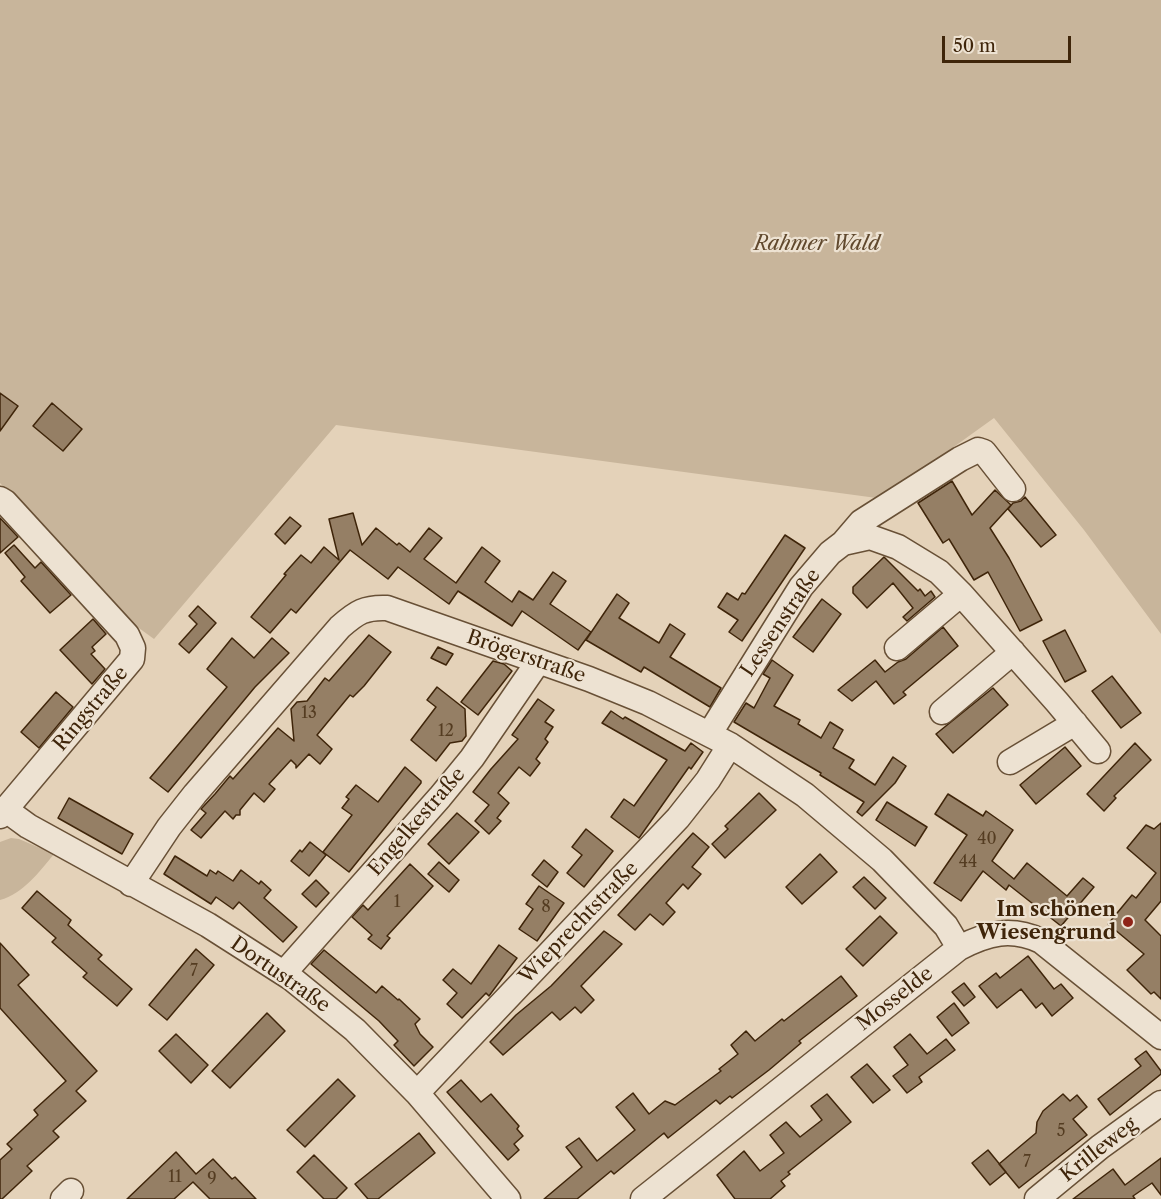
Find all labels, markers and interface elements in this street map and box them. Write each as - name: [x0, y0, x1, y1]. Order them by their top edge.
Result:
- scale bar: [945, 24, 1074, 62]
- text: 50 m: [953, 35, 996, 57]
- park label: Rahmer Wald: [754, 232, 880, 256]
- street label: Lessenstraße: [736, 564, 826, 682]
- street label: Brögerstraße: [463, 625, 589, 689]
- street label: Ringstraße: [49, 662, 133, 756]
- house number: 13: [301, 703, 317, 723]
- house number: 12: [438, 721, 454, 741]
- street label: Engelkestraße: [363, 763, 471, 881]
- house number: 40: [977, 829, 997, 849]
- house number: 44: [959, 852, 977, 872]
- street label: Wieprechtstraße: [515, 857, 643, 989]
- house number: 1: [394, 892, 400, 912]
- house number: 8: [541, 897, 551, 917]
- place label: Im schönen Wiesengrund: [977, 898, 1116, 945]
- marker: Im schönen Wiesengrund: [1121, 915, 1135, 929]
- street label: Dortustraße: [226, 932, 334, 1018]
- house number: 7: [190, 961, 198, 981]
- street label: Mosselde: [852, 962, 938, 1036]
- street label: Krilleweg: [1056, 1113, 1142, 1187]
- house number: 5: [1057, 1121, 1065, 1141]
- house number: 7: [1023, 1152, 1031, 1172]
- house number: 11: [168, 1167, 182, 1187]
- house number: 9: [207, 1169, 217, 1189]

